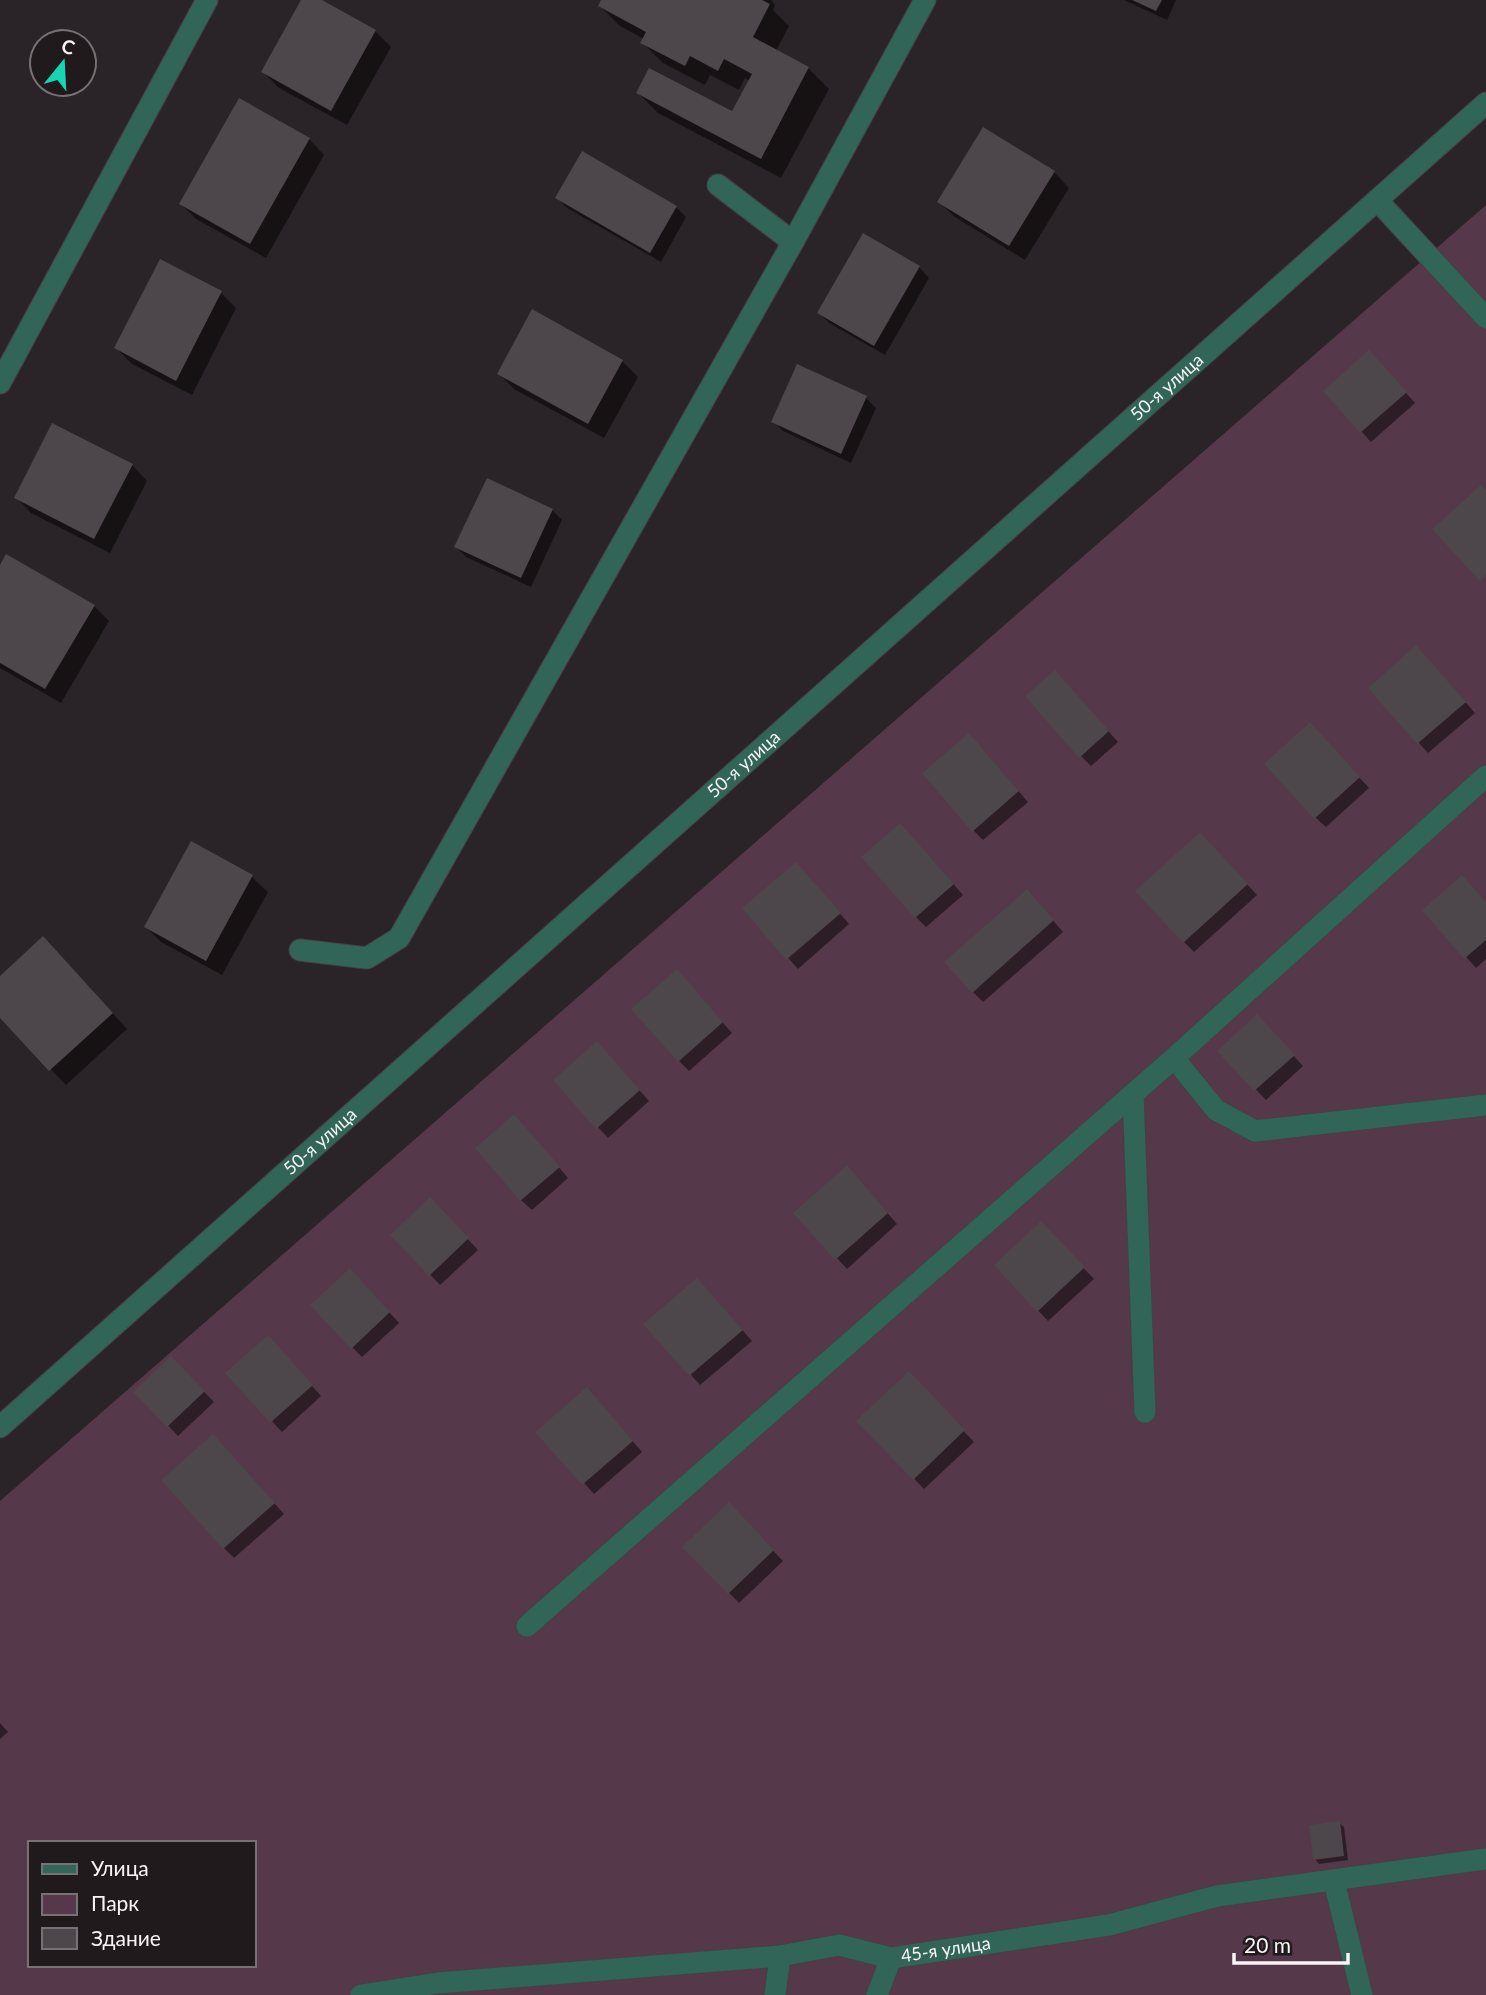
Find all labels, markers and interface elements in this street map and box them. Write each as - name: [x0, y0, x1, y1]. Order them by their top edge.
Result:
- north arrow: [28, 28, 98, 98]
- text: С: [59, 33, 78, 59]
- street label: 50-я улица: [1125, 348, 1207, 425]
- street label: 50-я улица: [702, 725, 784, 802]
- street label: 50-я улица: [279, 1103, 361, 1179]
- legend: [28, 1841, 256, 1967]
- text: Улица: [91, 1855, 149, 1880]
- text: Парк: [91, 1890, 139, 1915]
- scale bar: [1234, 1922, 1348, 1966]
- text: Здание: [91, 1925, 161, 1950]
- street label: 45-я улица: [899, 1931, 992, 1966]
- text: 20 m: [1244, 1932, 1291, 1957]

